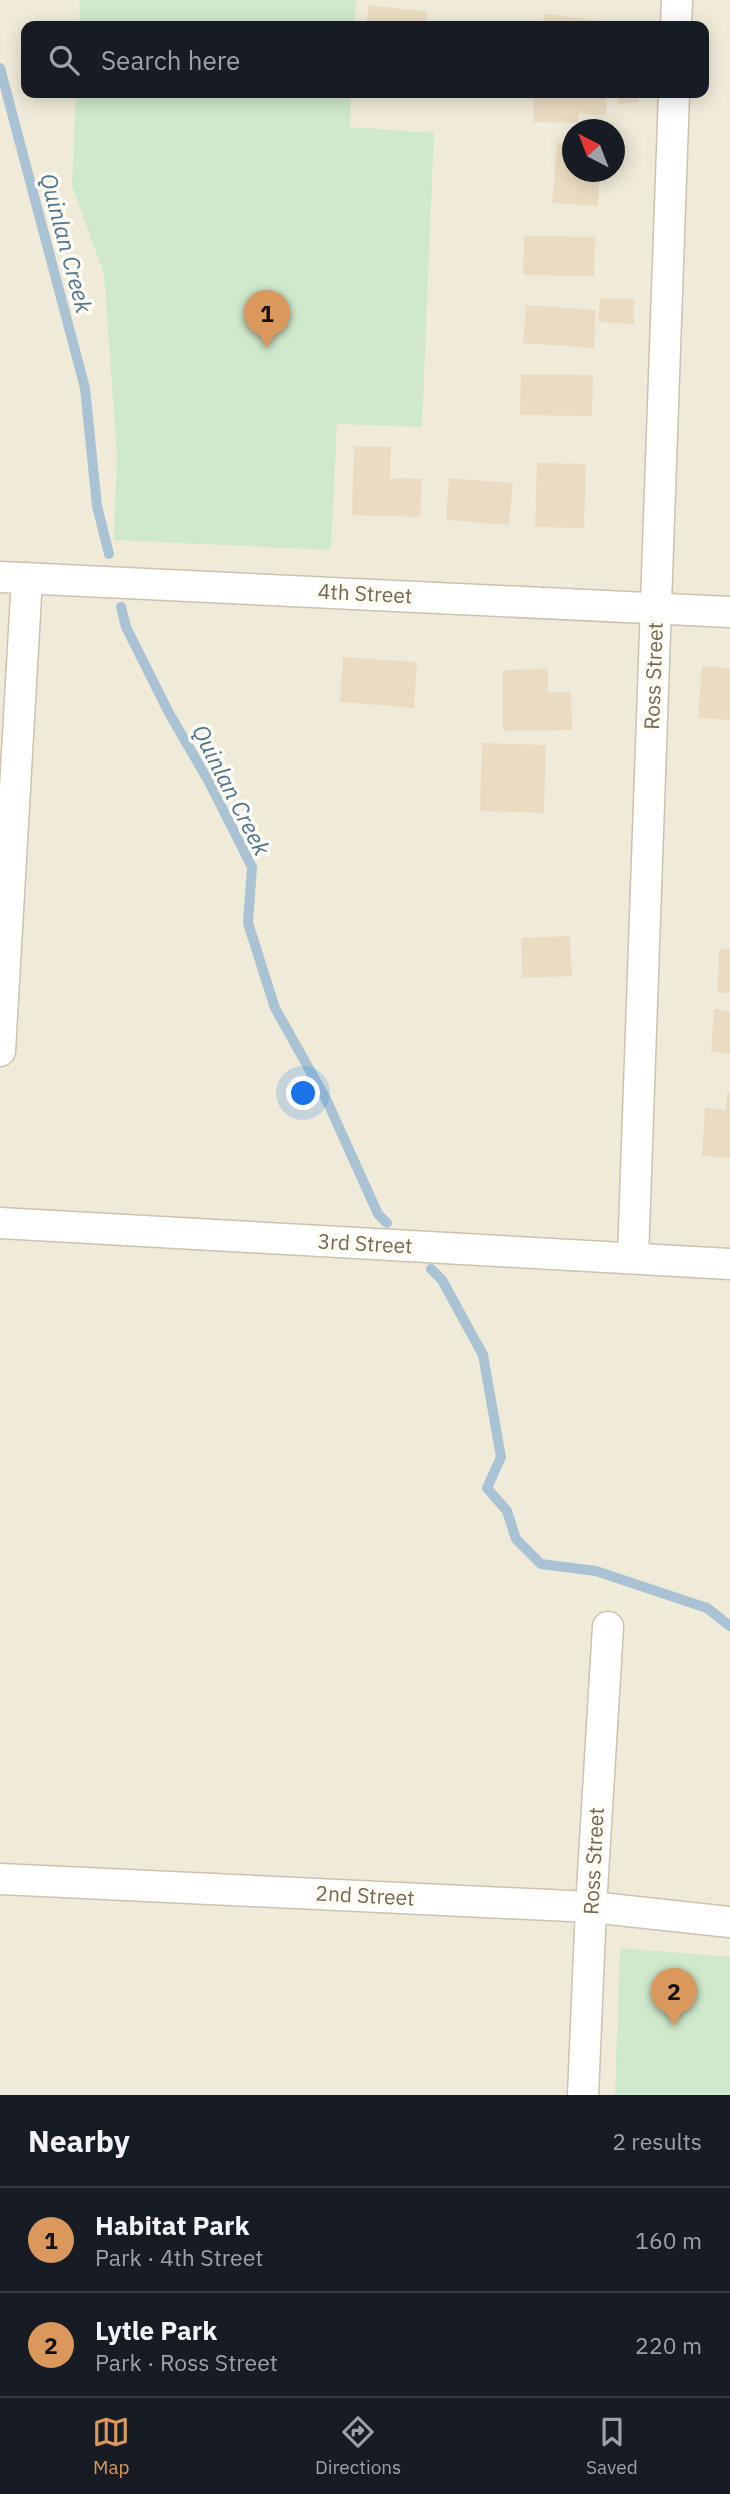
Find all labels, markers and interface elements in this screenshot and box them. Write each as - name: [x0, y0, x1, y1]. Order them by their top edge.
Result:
- search box: [21, 21, 709, 98]
- icon: search: [45, 41, 83, 79]
- text: Search here: [101, 43, 240, 77]
- north arrow: [562, 119, 625, 182]
- water label: Quinlan Creek: [34, 170, 100, 317]
- pin: 1: [244, 290, 290, 348]
- street label: 4th Street: [317, 577, 413, 609]
- street label: Ross Street: [637, 622, 669, 730]
- water label: Quinlan Creek: [186, 719, 278, 861]
- your location: [286, 1076, 320, 1110]
- street label: 3rd Street: [317, 1227, 413, 1259]
- street label: Ross Street: [576, 1806, 610, 1915]
- street label: 2nd Street: [315, 1878, 415, 1912]
- pin: 2: [651, 1968, 697, 2026]
- text: Nearby: [28, 2121, 130, 2160]
- text: 2 results: [612, 2126, 702, 2156]
- text: Habitat Park: [95, 2208, 250, 2242]
- text: 1: [44, 2225, 58, 2255]
- text: 160 m: [635, 2225, 702, 2255]
- text: Park · 4th Street: [95, 2242, 263, 2272]
- text: Lytle Park: [95, 2313, 217, 2347]
- text: 2: [44, 2330, 58, 2360]
- text: 220 m: [635, 2330, 702, 2360]
- text: Park · Ross Street: [95, 2347, 278, 2377]
- tab: Map: [92, 2413, 130, 2479]
- tab: Directions: [315, 2413, 401, 2479]
- tab: Saved: [586, 2413, 638, 2479]

